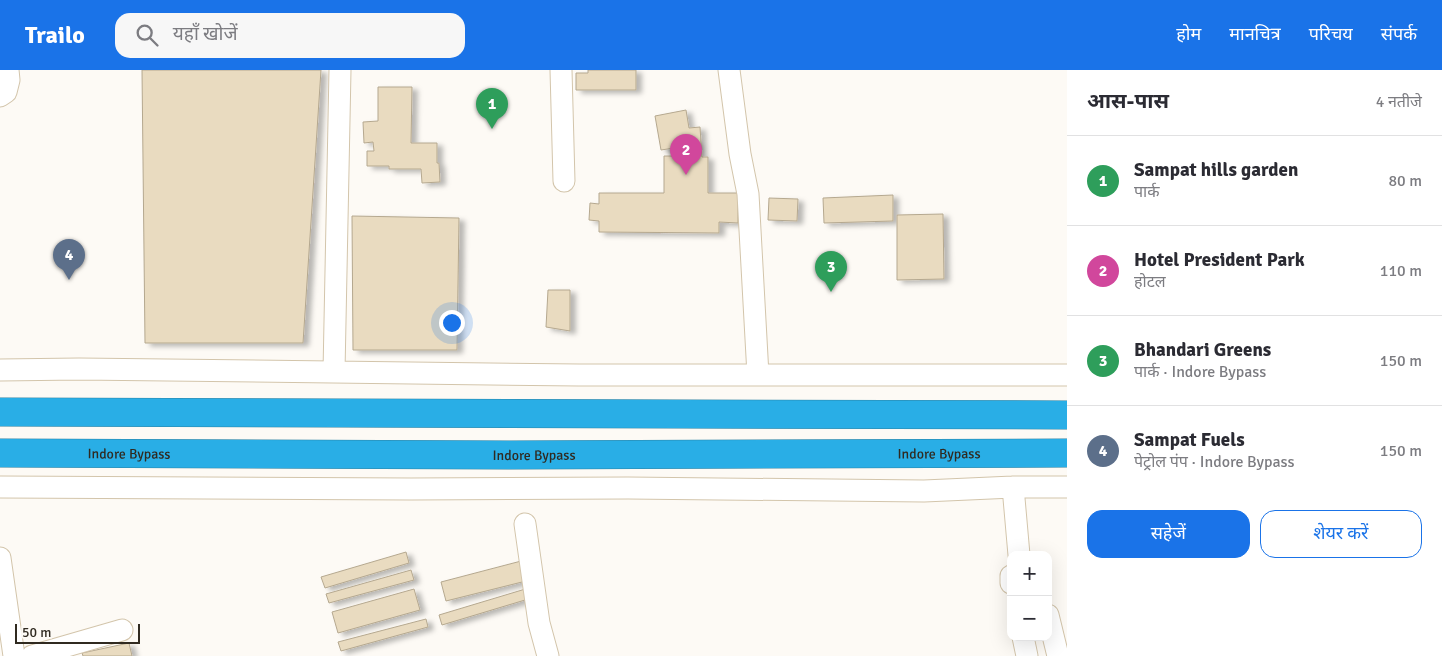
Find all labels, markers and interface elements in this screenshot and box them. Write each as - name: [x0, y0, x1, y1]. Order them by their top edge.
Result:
- search box: [115, 13, 465, 58]
- text: Trailo: [25, 20, 85, 50]
- icon: search: [133, 21, 161, 49]
- text: यहाँ खोजें: [173, 22, 238, 46]
- text: होम: [1176, 23, 1201, 45]
- text: मानचित्र: [1229, 23, 1281, 45]
- text: परिचय: [1309, 23, 1353, 45]
- text: संपर्क: [1381, 23, 1417, 45]
- pin: 1: [476, 88, 508, 129]
- text: आस-पास: [1087, 88, 1169, 114]
- text: 4 नतीजे: [1376, 92, 1422, 112]
- pin: 2: [670, 134, 702, 175]
- text: Sampat hills garden: [1134, 158, 1298, 182]
- text: 1: [1099, 171, 1107, 191]
- text: 80 m: [1388, 171, 1422, 191]
- text: पार्क: [1134, 182, 1160, 202]
- pin: 4: [53, 239, 85, 280]
- text: Hotel President Park: [1134, 248, 1305, 272]
- pin: 3: [815, 251, 847, 292]
- text: 2: [1099, 261, 1107, 281]
- text: 110 m: [1380, 261, 1422, 281]
- text: होटल: [1134, 272, 1166, 292]
- your location: [439, 310, 465, 336]
- text: Bhandari Greens: [1134, 338, 1271, 362]
- text: 3: [1099, 351, 1107, 371]
- text: 150 m: [1380, 351, 1422, 371]
- text: पार्क · Indore Bypass: [1134, 362, 1266, 382]
- text: Sampat Fuels: [1134, 428, 1245, 452]
- text: 4: [1099, 441, 1107, 461]
- text: 150 m: [1380, 441, 1422, 461]
- street label: Indore Bypass: [87, 445, 171, 463]
- street label: Indore Bypass: [897, 445, 981, 463]
- street label: Indore Bypass: [492, 447, 576, 464]
- text: पेट्रोल पंप · Indore Bypass: [1134, 452, 1295, 472]
- button: सहेजें: [1087, 510, 1250, 558]
- button: शेयर करें: [1260, 510, 1422, 558]
- map controls: [1007, 551, 1052, 641]
- button: +: [1007, 551, 1052, 596]
- button: −: [1007, 596, 1052, 641]
- scale bar: [15, 621, 140, 644]
- text: 50 m: [22, 624, 51, 641]

